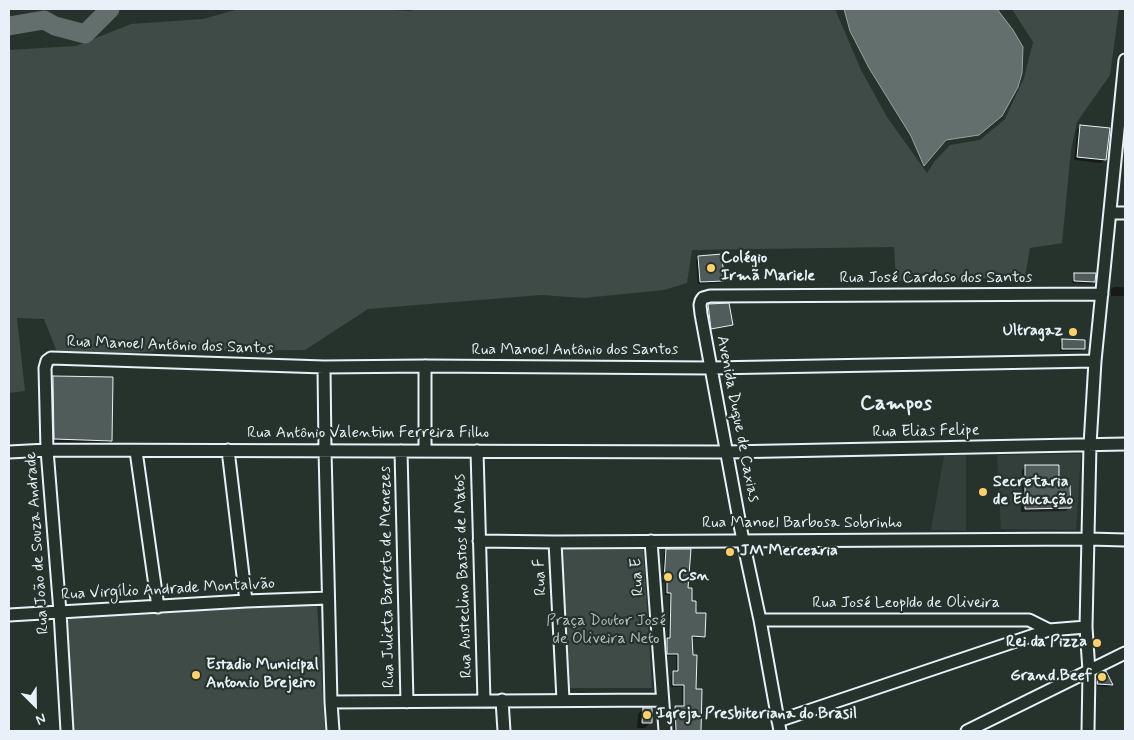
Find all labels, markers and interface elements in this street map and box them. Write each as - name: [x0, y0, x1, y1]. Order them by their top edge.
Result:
- place label: Colégio Irmã Mariele: [721, 249, 815, 287]
- marker: Colégio Irmã Mariele: [705, 262, 717, 274]
- street label: Rua José Cardoso dos Santos: [840, 269, 1032, 289]
- place label: Ultragaz: [1003, 322, 1063, 342]
- marker: Ultragaz: [1067, 326, 1079, 338]
- street label: Rua Manoel Antônio dos Santos: [66, 333, 274, 359]
- street label: Avenida Duque de Caxias: [711, 334, 763, 504]
- street label: Rua Manoel Antônio dos Santos: [472, 341, 678, 361]
- district label: Campos: [860, 392, 932, 418]
- street label: Rua Elias Felipe: [872, 421, 980, 443]
- street label: Rua Antônio Valentim Ferreira Filho: [247, 424, 489, 444]
- street label: Rua João de Souza Andrade: [22, 451, 54, 635]
- street label: Rua Julieta Barreto de Menezes: [376, 466, 400, 688]
- place label: Secretaria de Educação: [993, 473, 1073, 511]
- street label: Rua Austeclino Bastos de Matos: [451, 474, 477, 678]
- marker: Secretaria de Educação: [977, 486, 989, 498]
- street label: Rua Manoel Barbosa Sobrinho: [702, 514, 902, 534]
- place label: JM Mercearia: [740, 542, 838, 562]
- marker: JM Mercearia: [724, 546, 736, 558]
- street label: Rua E: [627, 557, 649, 597]
- street label: Rua F: [530, 558, 552, 596]
- place label: Csn: [678, 567, 709, 587]
- marker: Csn: [662, 571, 674, 583]
- street label: Rua Virgílio Andrade Montalvão: [61, 575, 275, 605]
- street label: Rua José Leopldo de Oliveira: [812, 594, 1000, 614]
- park label: Praça Doutor José de Oliveira Neto: [546, 612, 666, 650]
- place label: Rei da Pizza: [1006, 633, 1087, 653]
- marker: Rei da Pizza: [1091, 637, 1103, 649]
- place label: Estadio Municipal Antonio Brejeiro: [206, 656, 319, 694]
- place label: Grand Beef: [1010, 667, 1092, 687]
- marker: Estadio Municipal Antonio Brejeiro: [190, 669, 202, 681]
- marker: Grand Beef: [1096, 671, 1108, 683]
- north arrow: [10, 680, 60, 730]
- place label: Igreja Presbiteriana do Brasil: [657, 705, 857, 725]
- text: N: [33, 709, 49, 729]
- marker: Igreja Presbiteriana do Brasil: [641, 709, 653, 721]

